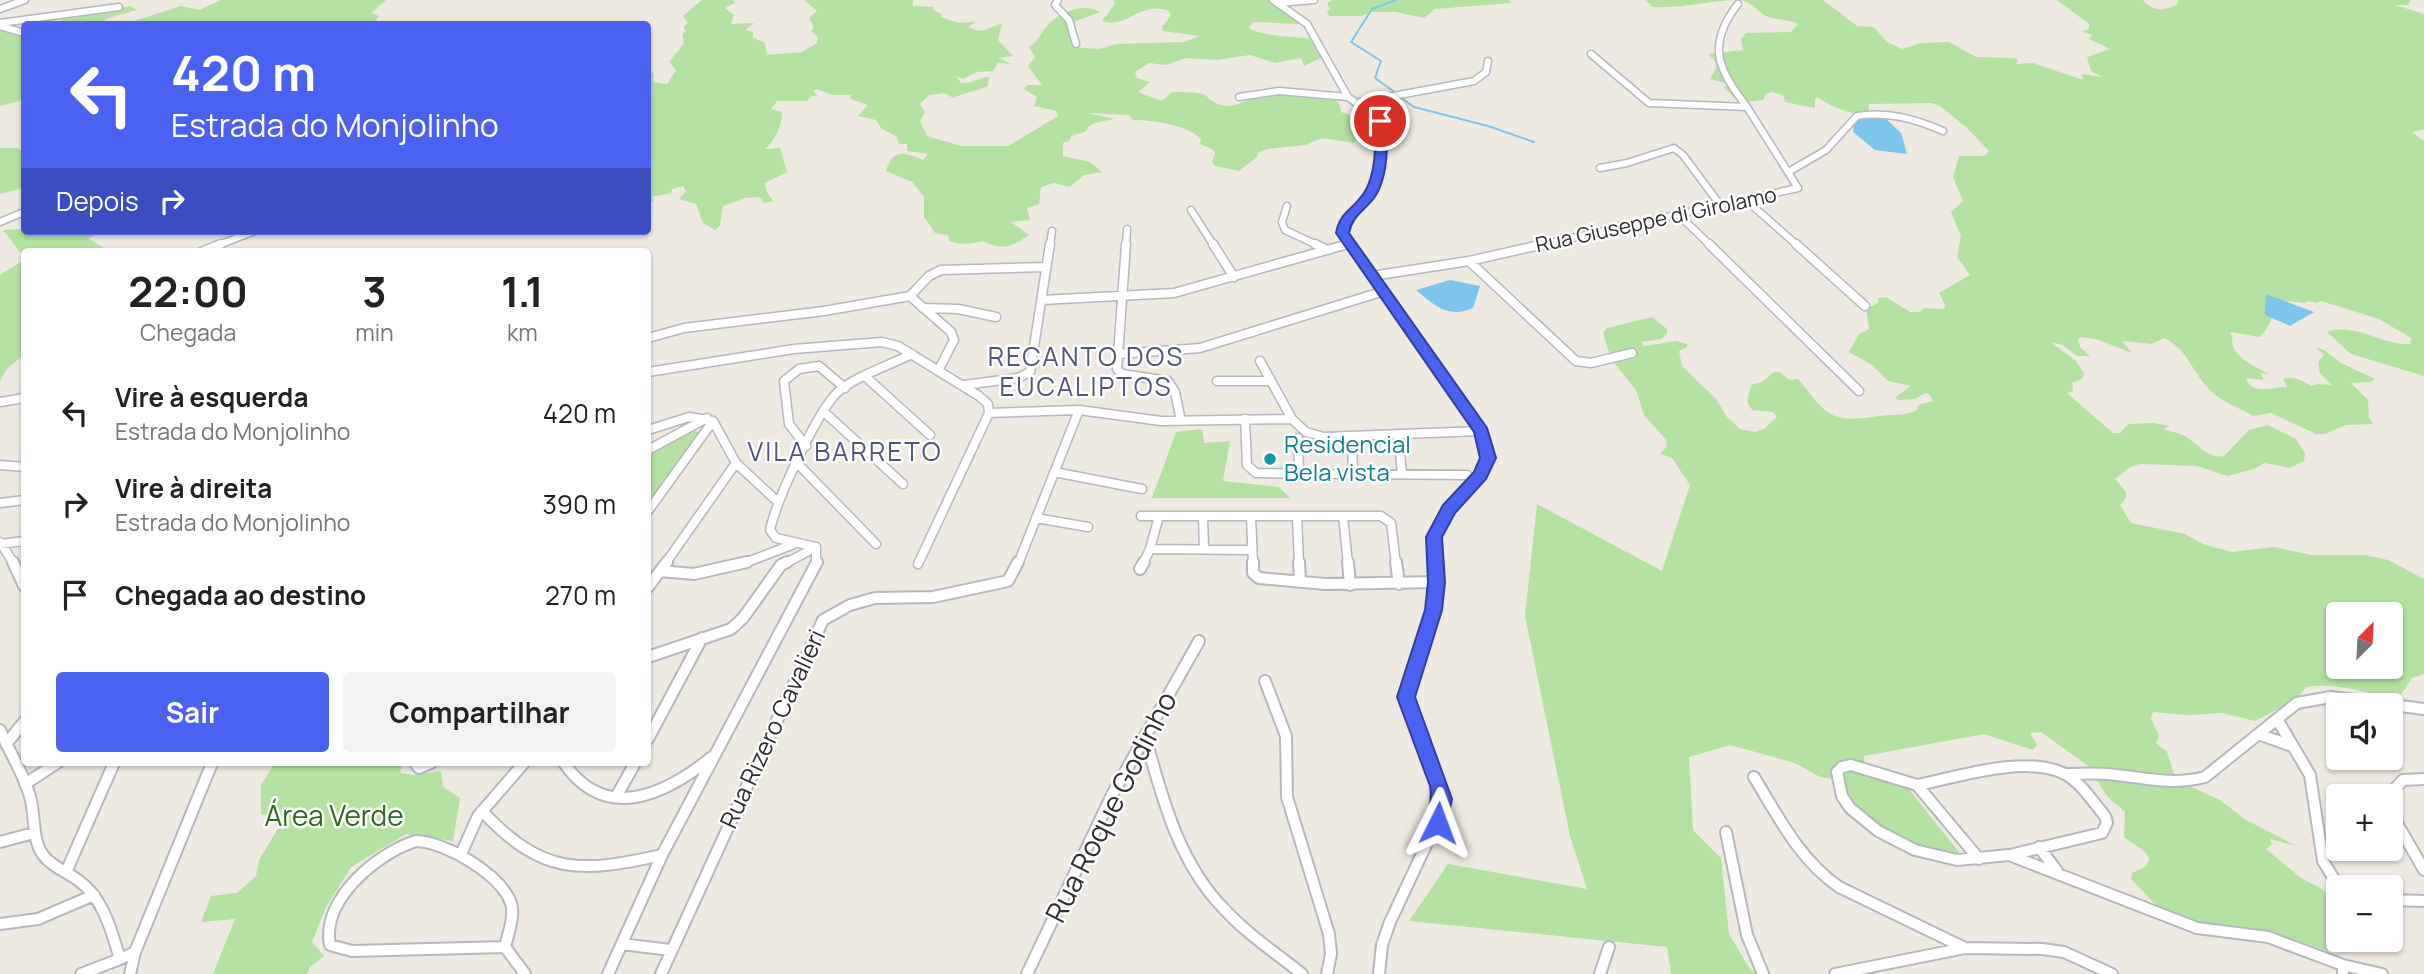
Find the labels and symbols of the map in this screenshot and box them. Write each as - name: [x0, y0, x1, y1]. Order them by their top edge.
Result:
- pin: [1350, 91, 1410, 151]
- street label: Rua Giuseppe di Girolamo: [1533, 180, 1779, 258]
- district label: RECANTO DOS EUCALIPTOS: [988, 338, 1184, 404]
- place label: Residencial Bela vista: [1284, 427, 1411, 488]
- district label: VILA BARRETO: [747, 433, 943, 469]
- marker: Residencial Bela vista: [1262, 451, 1278, 467]
- north arrow: [2326, 602, 2403, 679]
- street label: Rua Rizero Cavalieri: [711, 624, 832, 833]
- street label: Rua Roque Godinho: [1035, 685, 1185, 928]
- position arrow: [1401, 786, 1475, 860]
- park label: Área Verde: [264, 796, 404, 834]

